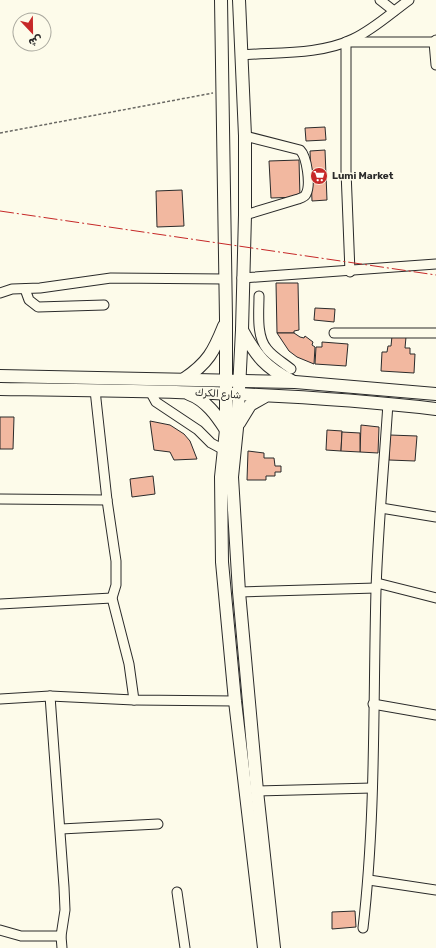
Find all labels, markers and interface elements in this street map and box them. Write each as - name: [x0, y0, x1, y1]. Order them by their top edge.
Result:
- north arrow: [12, 12, 52, 52]
- text: ش: [27, 32, 44, 49]
- supermarket icon: Lumi Market: [309, 166, 329, 186]
- place label: Lumi Market: [332, 170, 394, 182]
- street label: شارع الكرك: [194, 386, 242, 403]

